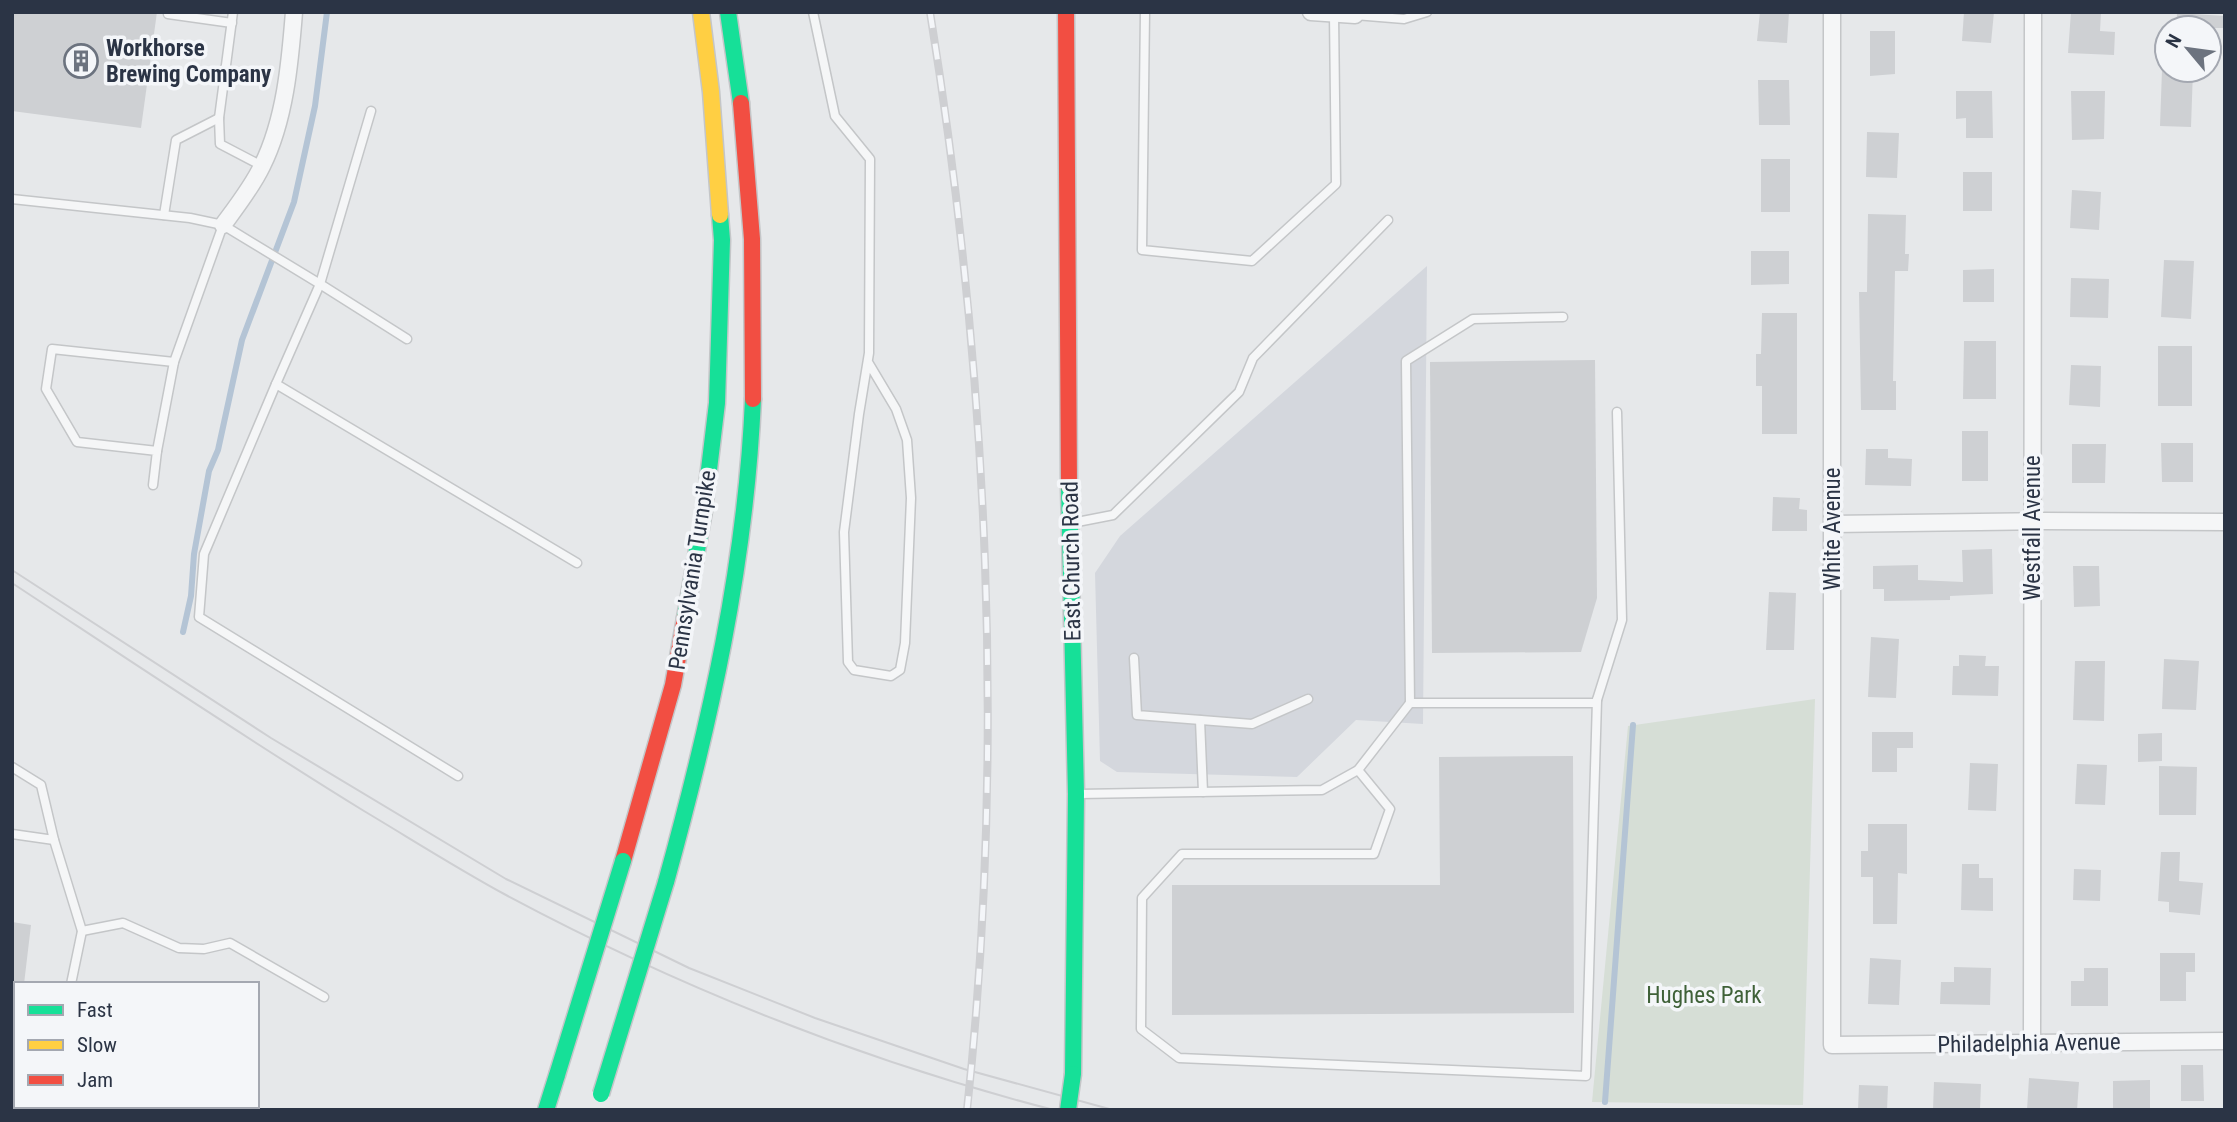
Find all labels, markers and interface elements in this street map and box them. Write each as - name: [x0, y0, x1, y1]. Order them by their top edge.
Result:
- north arrow: [2153, 14, 2223, 84]
- text: N: [2161, 30, 2186, 52]
- place label: Workhorse Brewing Company: [106, 35, 272, 88]
- building icon: Workhorse Brewing Company: [62, 42, 100, 80]
- street label: Westfall Avenue: [2019, 455, 2046, 601]
- street label: Pennsylvania Turnpike: [663, 468, 722, 672]
- street label: White Avenue: [1819, 468, 1846, 591]
- street label: East Church Road: [1057, 481, 1086, 641]
- legend: [14, 982, 259, 1108]
- park label: Hughes Park: [1646, 982, 1762, 1009]
- text: Fast: [77, 998, 113, 1022]
- street label: Philadelphia Avenue: [1937, 1028, 2121, 1059]
- text: Slow: [77, 1033, 117, 1057]
- text: Jam: [77, 1068, 113, 1092]

